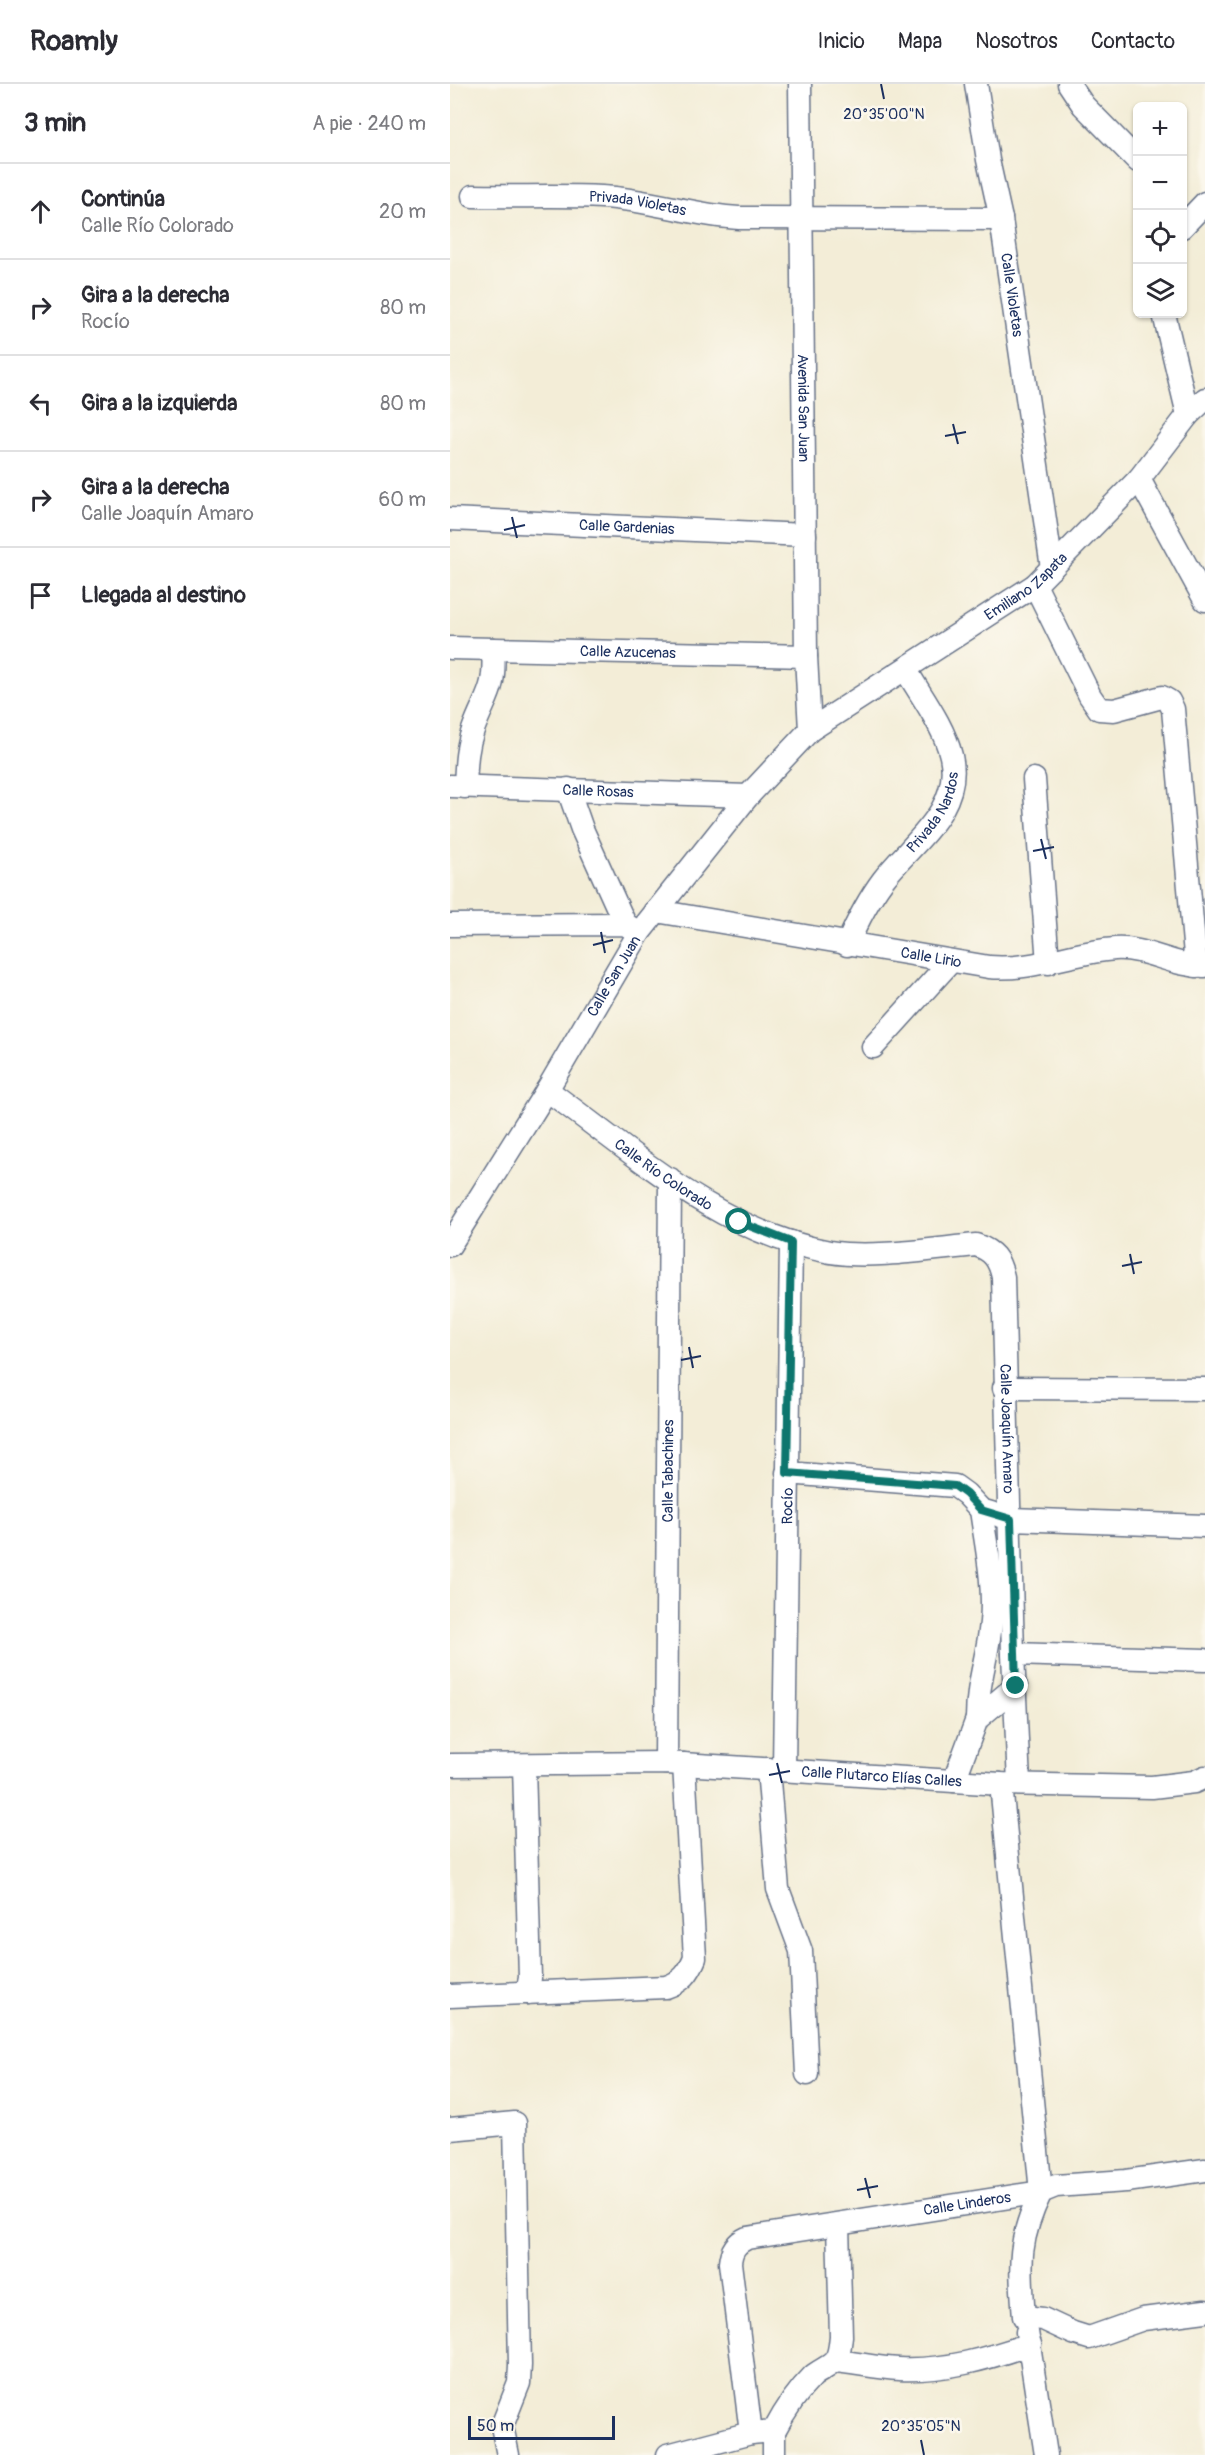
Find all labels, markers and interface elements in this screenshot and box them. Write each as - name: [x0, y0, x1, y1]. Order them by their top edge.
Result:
- text: Roamly: [30, 24, 118, 59]
- text: Inicio: [818, 28, 865, 55]
- text: Mapa: [898, 28, 942, 55]
- text: Nosotros: [975, 28, 1058, 55]
- text: Contacto: [1091, 28, 1175, 55]
- map controls: [1133, 102, 1187, 318]
- button: +: [1133, 102, 1187, 156]
- text: 20°35'00"N: [843, 105, 925, 124]
- text: 3 min: [24, 107, 86, 139]
- text: A pie · 240 m: [312, 111, 426, 136]
- button: −: [1133, 156, 1187, 210]
- text: Continúa: [81, 185, 165, 213]
- street label: Privada Violetas: [589, 188, 688, 220]
- icon: ahead: [24, 195, 57, 228]
- text: 20 m: [379, 199, 426, 224]
- button: locate: [1133, 210, 1187, 264]
- text: Calle Río Colorado: [81, 213, 234, 238]
- street label: Calle Violetas: [996, 252, 1027, 338]
- button: layers: [1133, 264, 1187, 318]
- text: Gira a la derecha: [81, 281, 229, 309]
- icon: right: [24, 291, 57, 324]
- text: 80 m: [380, 295, 426, 320]
- text: Rocío: [81, 309, 130, 334]
- street label: Avenida San Juan: [793, 354, 813, 462]
- icon: left: [24, 387, 57, 420]
- text: Gira a la izquierda: [81, 389, 238, 417]
- text: 80 m: [380, 391, 426, 416]
- text: Gira a la derecha: [81, 473, 229, 501]
- icon: right: [24, 483, 57, 516]
- text: 60 m: [379, 487, 426, 512]
- text: Calle Joaquín Amaro: [81, 501, 254, 526]
- street label: Calle Gardenias: [579, 516, 675, 539]
- street label: Emiliano Zapata: [981, 549, 1072, 625]
- icon: arrive: [24, 579, 57, 612]
- text: Llegada al destino: [81, 581, 246, 609]
- street label: Calle Azucenas: [580, 642, 676, 663]
- street label: Privada Nardos: [903, 771, 963, 857]
- street label: Calle Rosas: [562, 781, 634, 802]
- street label: Calle San Juan: [583, 932, 645, 1020]
- street label: Calle Lirio: [899, 943, 963, 972]
- street label: Calle Río Colorado: [610, 1135, 716, 1215]
- route start: [725, 1208, 751, 1234]
- street label: Calle Joaquín Amaro: [995, 1364, 1018, 1494]
- street label: Calle Tabachines: [659, 1419, 678, 1522]
- street label: Rocío: [778, 1488, 798, 1524]
- route end: [1002, 1672, 1028, 1698]
- street label: Calle Plutarco Elías Calles: [801, 1762, 963, 1792]
- street label: Calle Linderos: [922, 2188, 1012, 2220]
- scale bar: [468, 2413, 615, 2440]
- text: 50 m: [477, 2416, 514, 2436]
- text: 20°35'05"N: [881, 2417, 961, 2436]

